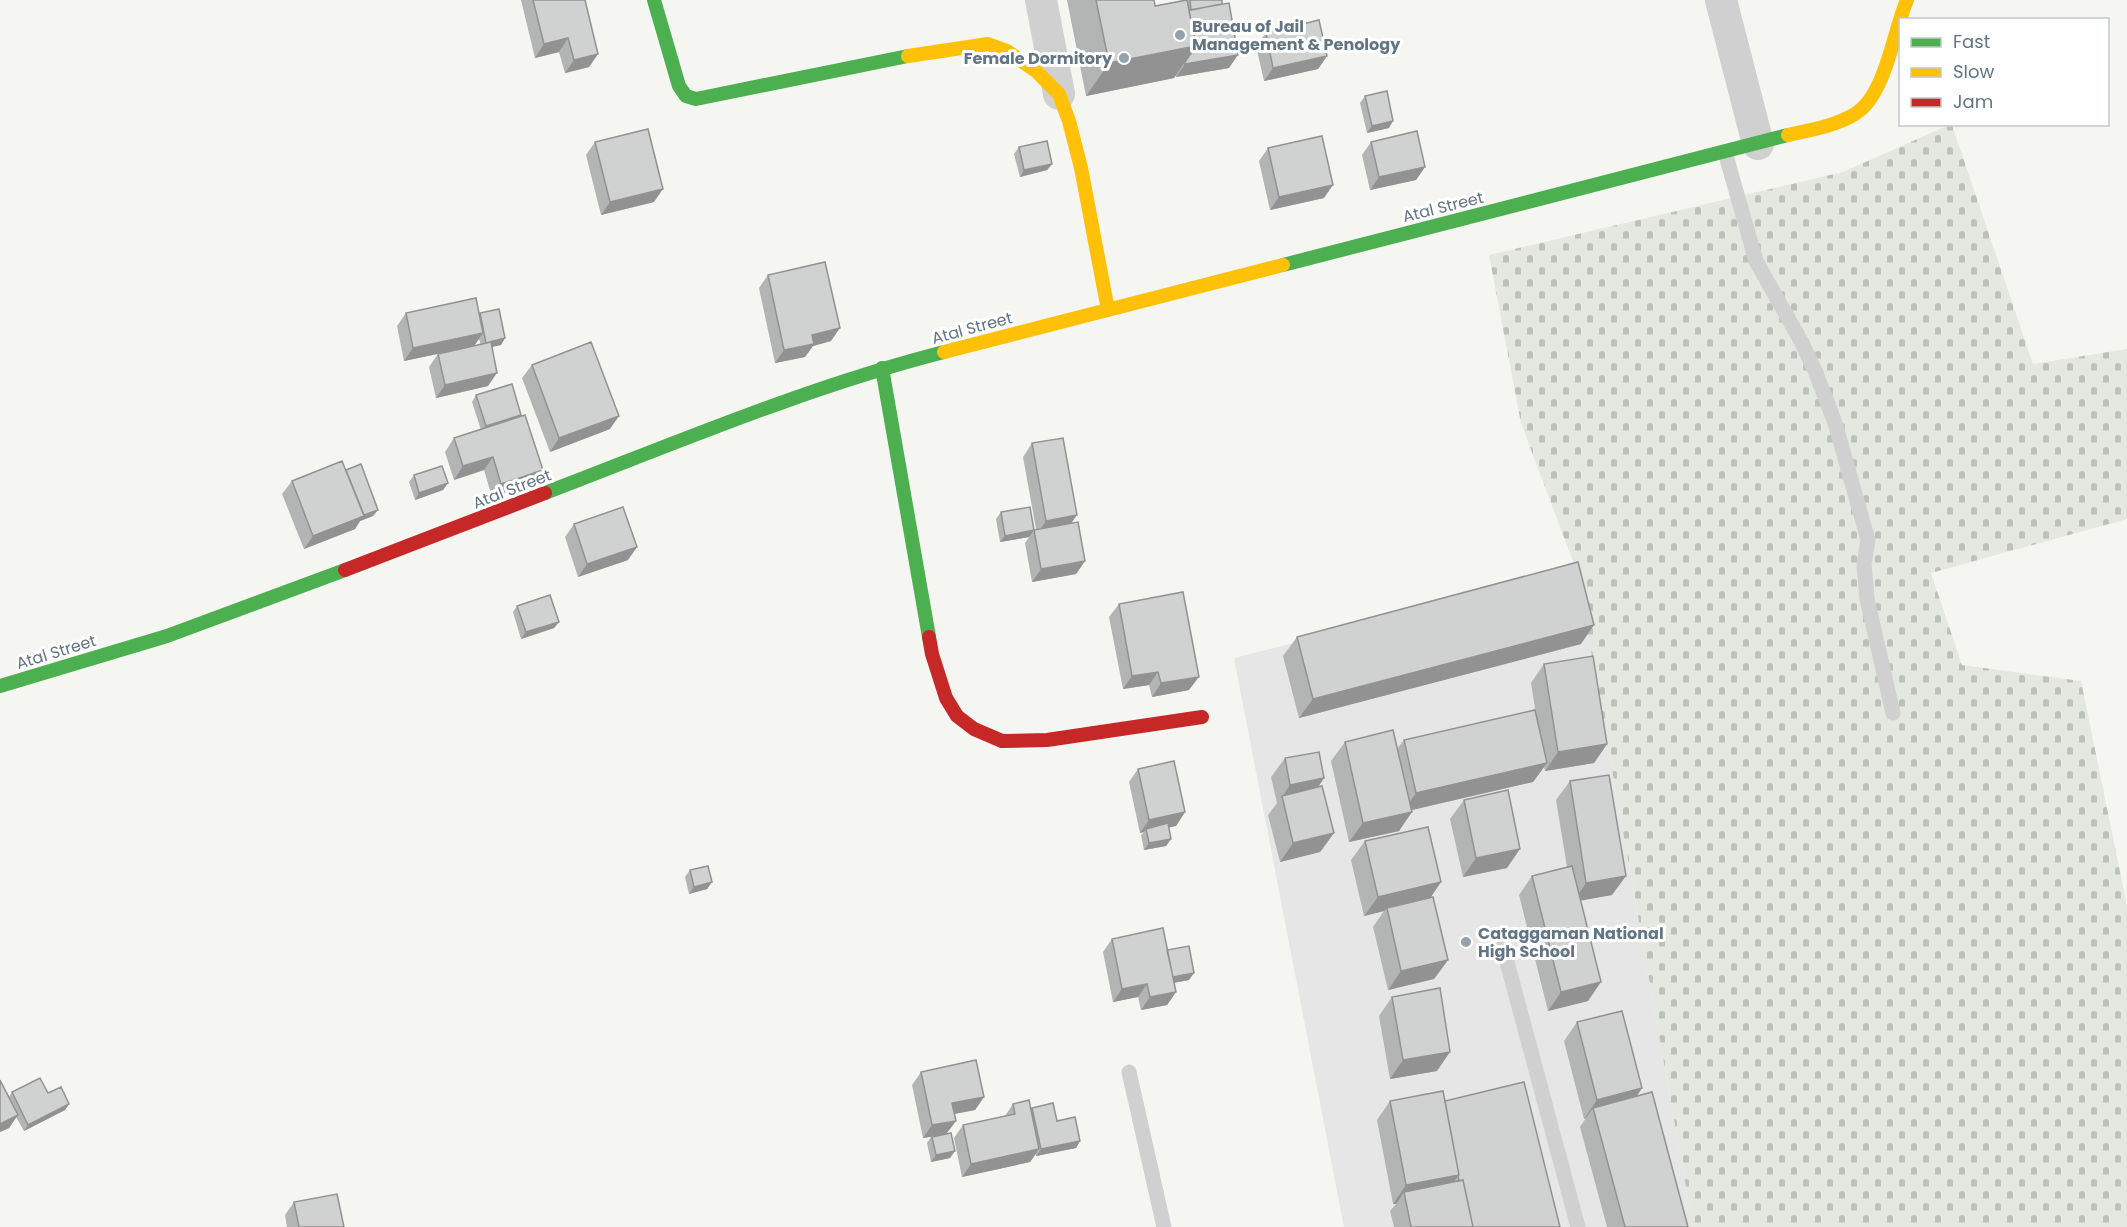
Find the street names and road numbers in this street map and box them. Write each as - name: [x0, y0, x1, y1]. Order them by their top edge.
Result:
- street label: Atal Street: [1400, 186, 1486, 228]
- street label: Atal Street: [929, 306, 1015, 350]
- street label: Atal Street: [469, 463, 555, 515]
- street label: Atal Street: [13, 629, 99, 675]

